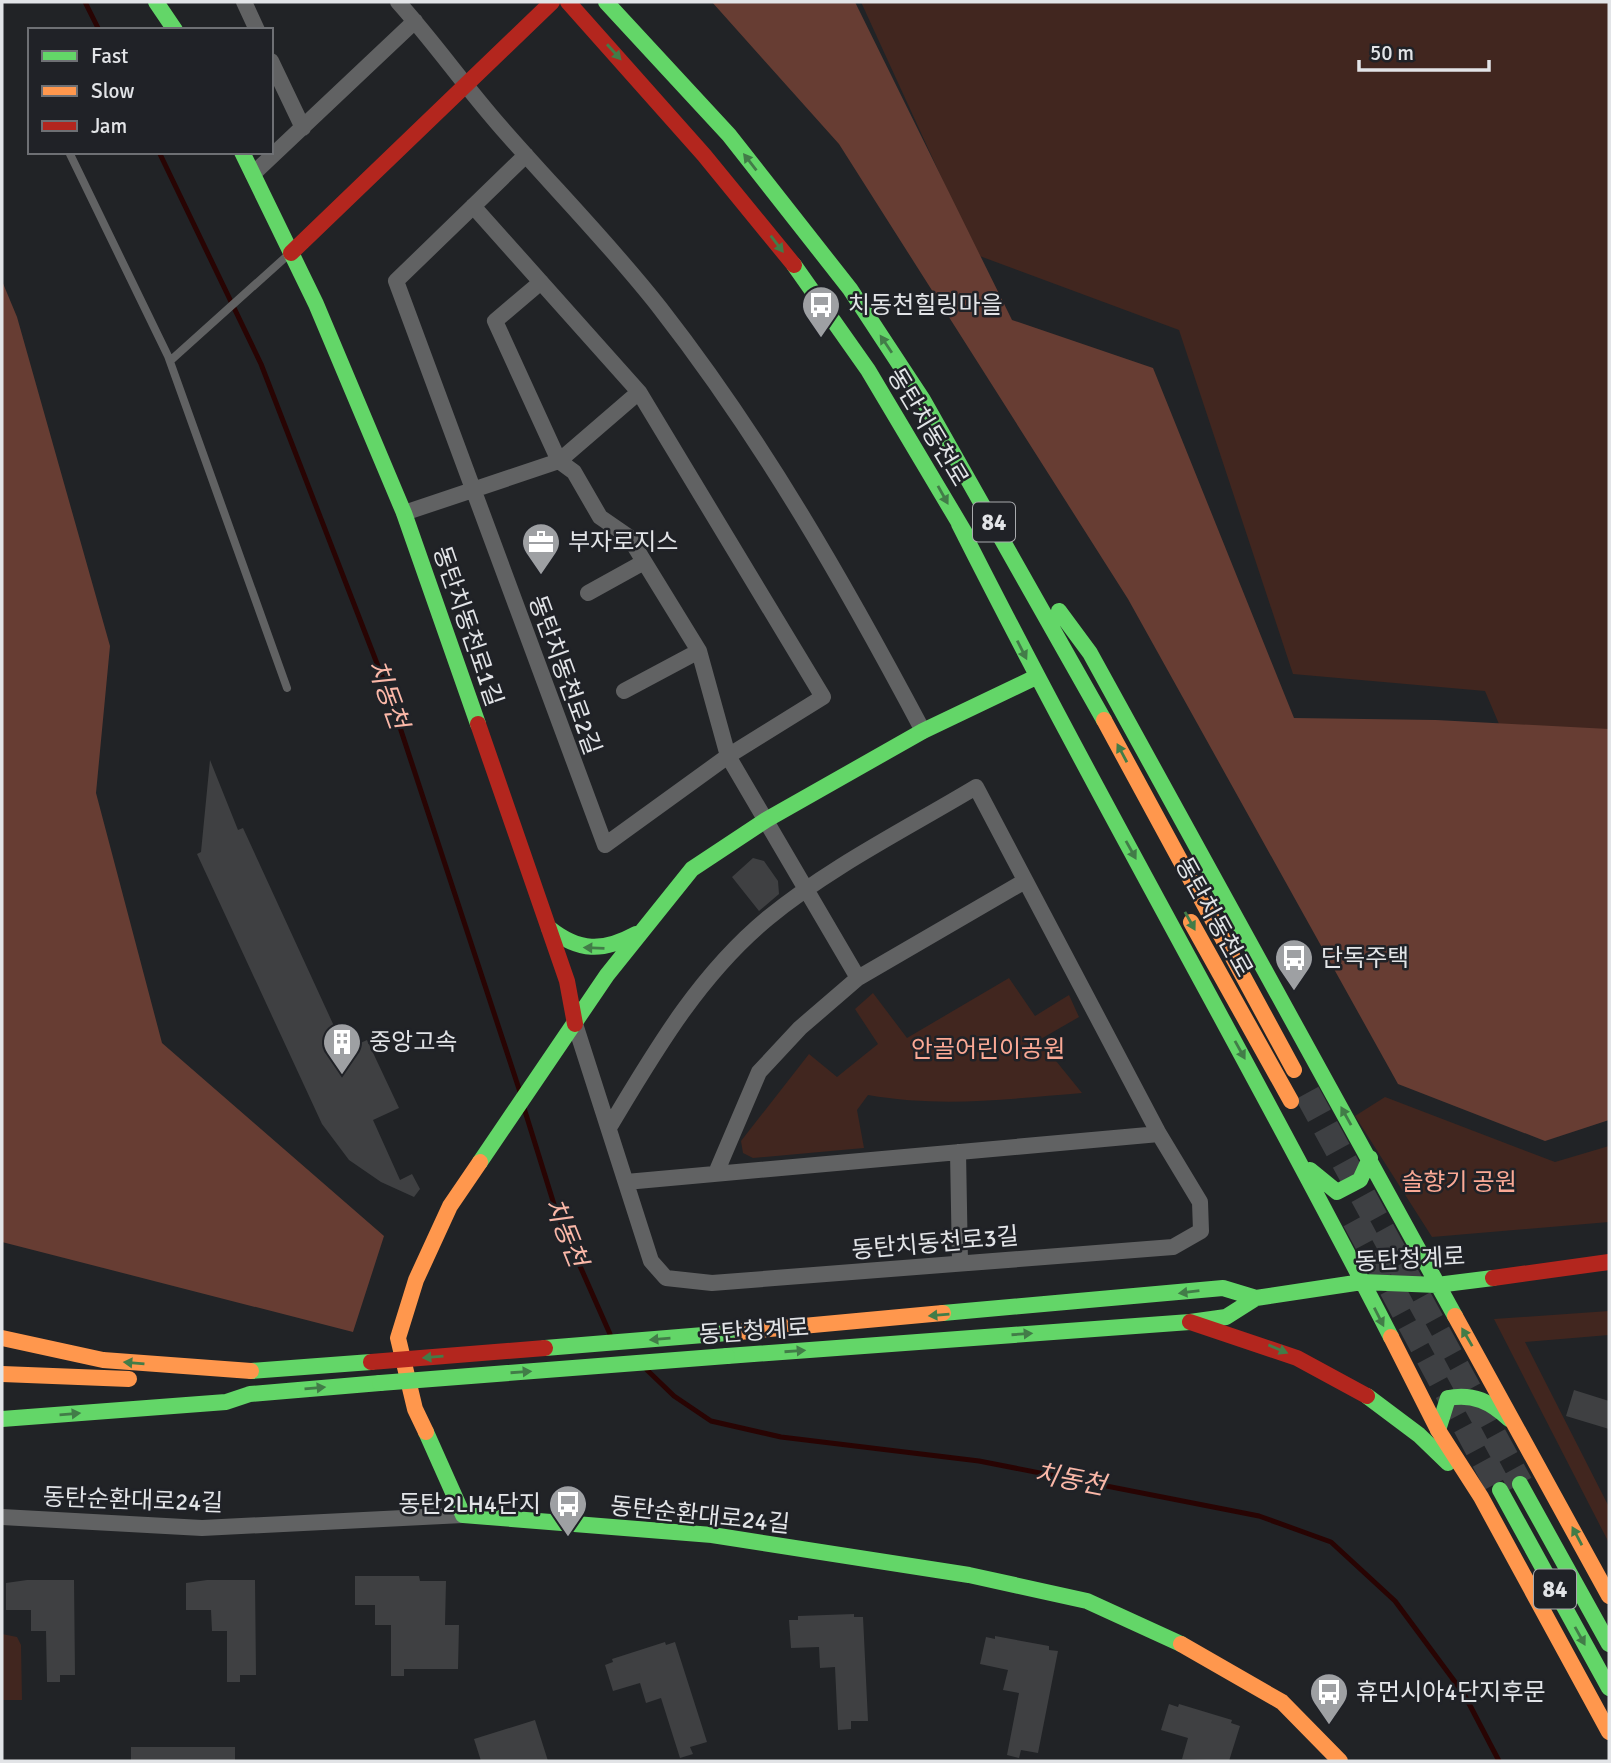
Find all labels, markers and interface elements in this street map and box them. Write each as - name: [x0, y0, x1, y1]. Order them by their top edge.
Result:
- legend: [28, 28, 273, 154]
- scale bar: [1359, 28, 1488, 72]
- text: 50 m: [1370, 40, 1414, 66]
- text: Fast: [91, 43, 128, 69]
- one-way arrow: [606, 43, 622, 61]
- text: Slow: [91, 78, 135, 104]
- text: Jam: [91, 113, 127, 139]
- one-way arrow: [743, 154, 758, 171]
- one-way arrow: [770, 235, 784, 254]
- bus stop icon: 치동천힐링마을: [800, 284, 842, 339]
- place label: 치동천힐링마을: [848, 290, 1003, 320]
- one-way arrow: [880, 334, 893, 354]
- street label: 동탄치동천로: [881, 362, 975, 492]
- one-way arrow: [937, 485, 949, 505]
- road number: 84: [973, 502, 1015, 542]
- office icon: 부자로지스: [520, 521, 562, 576]
- place label: 부자로지스: [568, 527, 678, 557]
- street label: 동탄치동천로1길: [427, 542, 509, 710]
- street label: 동탄치동천로2길: [522, 591, 608, 759]
- one-way arrow: [1017, 640, 1028, 660]
- water label: 치동천: [360, 655, 415, 736]
- one-way arrow: [1116, 744, 1128, 763]
- one-way arrow: [1124, 841, 1136, 861]
- street label: 동탄치동천로: [1169, 852, 1259, 982]
- one-way arrow: [1184, 912, 1196, 931]
- bus stop icon: 단독주택: [1273, 937, 1315, 992]
- one-way arrow: [583, 942, 605, 953]
- place label: 단독주택: [1321, 943, 1409, 973]
- building icon: 중앙고속: [321, 1021, 363, 1076]
- place label: 중앙고속: [369, 1027, 457, 1057]
- park label: 안골어린이공원: [911, 1034, 1065, 1064]
- one-way arrow: [1234, 1040, 1246, 1060]
- one-way arrow: [1340, 1106, 1352, 1125]
- park label: 솔향기 공원: [1401, 1167, 1517, 1197]
- water label: 치동천: [537, 1193, 595, 1274]
- street label: 동탄치동천로3길: [850, 1221, 1020, 1265]
- street label: 동탄청계로: [1354, 1241, 1466, 1277]
- one-way arrow: [1178, 1286, 1200, 1297]
- one-way arrow: [1373, 1307, 1385, 1327]
- one-way arrow: [927, 1310, 949, 1321]
- street label: 동탄청계로: [698, 1312, 810, 1350]
- one-way arrow: [1461, 1327, 1473, 1346]
- one-way arrow: [1011, 1328, 1033, 1339]
- one-way arrow: [648, 1334, 670, 1345]
- one-way arrow: [1268, 1343, 1288, 1355]
- one-way arrow: [784, 1345, 806, 1356]
- one-way arrow: [422, 1352, 444, 1363]
- one-way arrow: [123, 1357, 145, 1368]
- one-way arrow: [510, 1366, 532, 1377]
- one-way arrow: [304, 1383, 326, 1394]
- one-way arrow: [59, 1408, 81, 1419]
- water label: 치동천: [1032, 1457, 1111, 1503]
- street label: 동탄순환대로24길: [42, 1482, 224, 1518]
- bus stop icon: 동탄2LH4단지: [547, 1483, 589, 1538]
- place label: 동탄2LH4단지: [398, 1489, 541, 1519]
- street label: 동탄순환대로24길: [609, 1491, 791, 1539]
- one-way arrow: [1571, 1526, 1583, 1545]
- road number: 84: [1534, 1570, 1576, 1608]
- one-way arrow: [1574, 1626, 1586, 1646]
- bus stop icon: 휴먼시아4단지후문: [1308, 1671, 1350, 1726]
- place label: 휴먼시아4단지후문: [1356, 1677, 1546, 1707]

